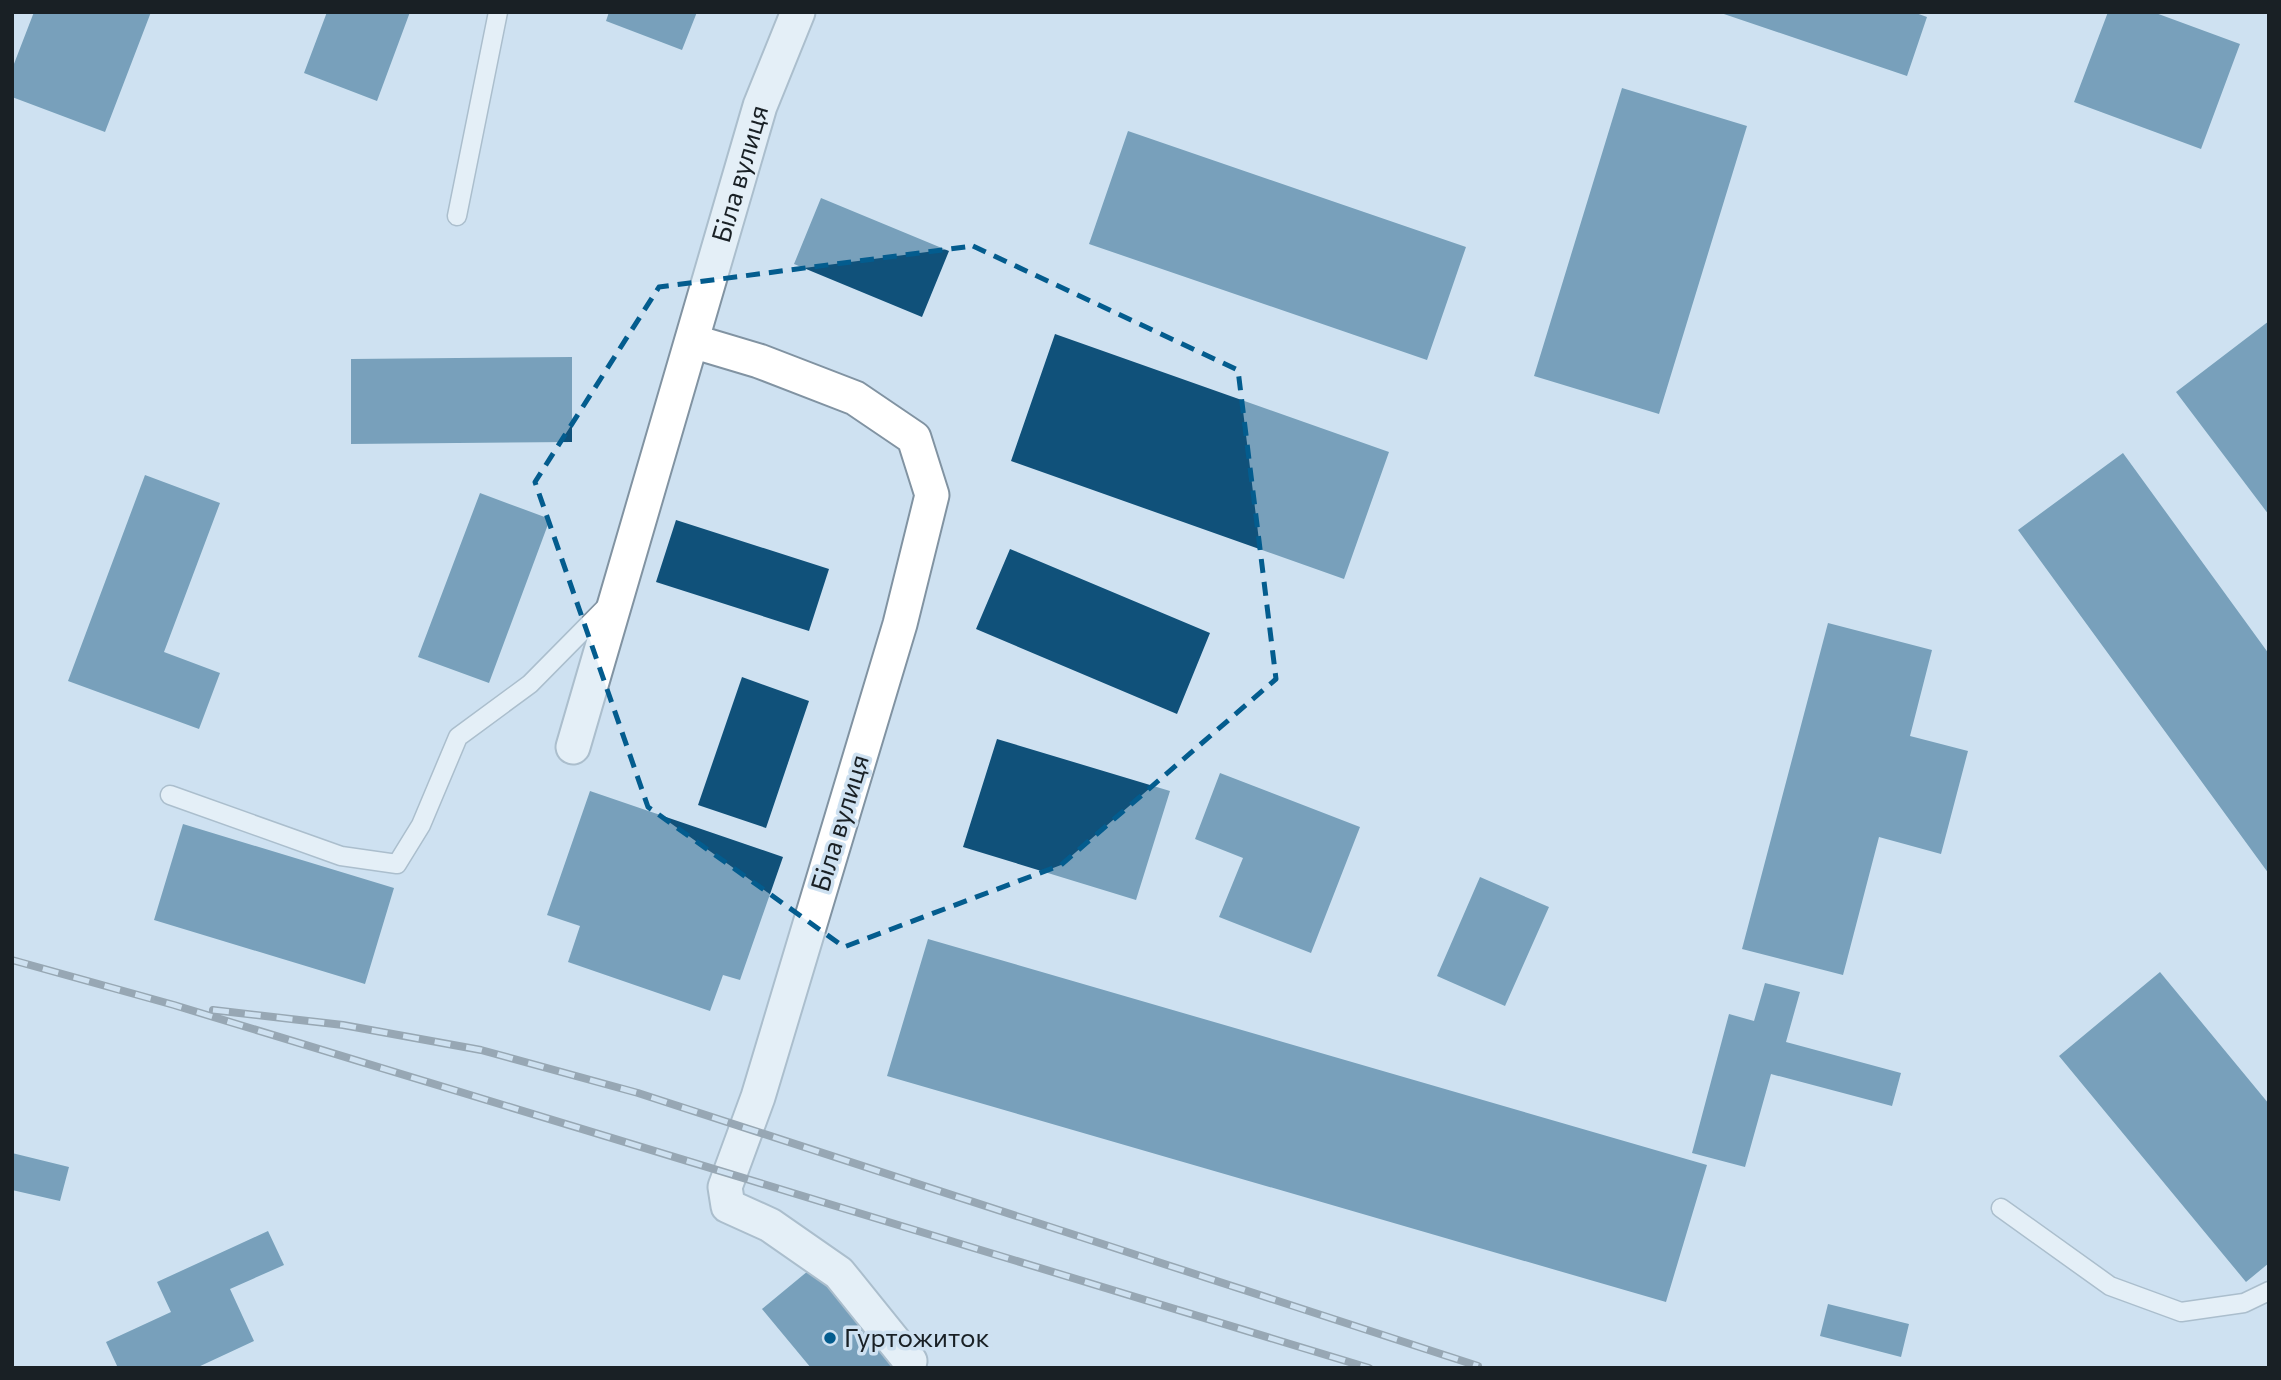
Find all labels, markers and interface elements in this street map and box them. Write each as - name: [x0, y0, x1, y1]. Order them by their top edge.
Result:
- street label: Біла вулиця: [704, 101, 773, 246]
- street label: Біла вулиця: [803, 750, 874, 895]
- place label: Гуртожиток: [844, 1321, 990, 1352]
- marker: Гуртожиток: [822, 1330, 838, 1346]

